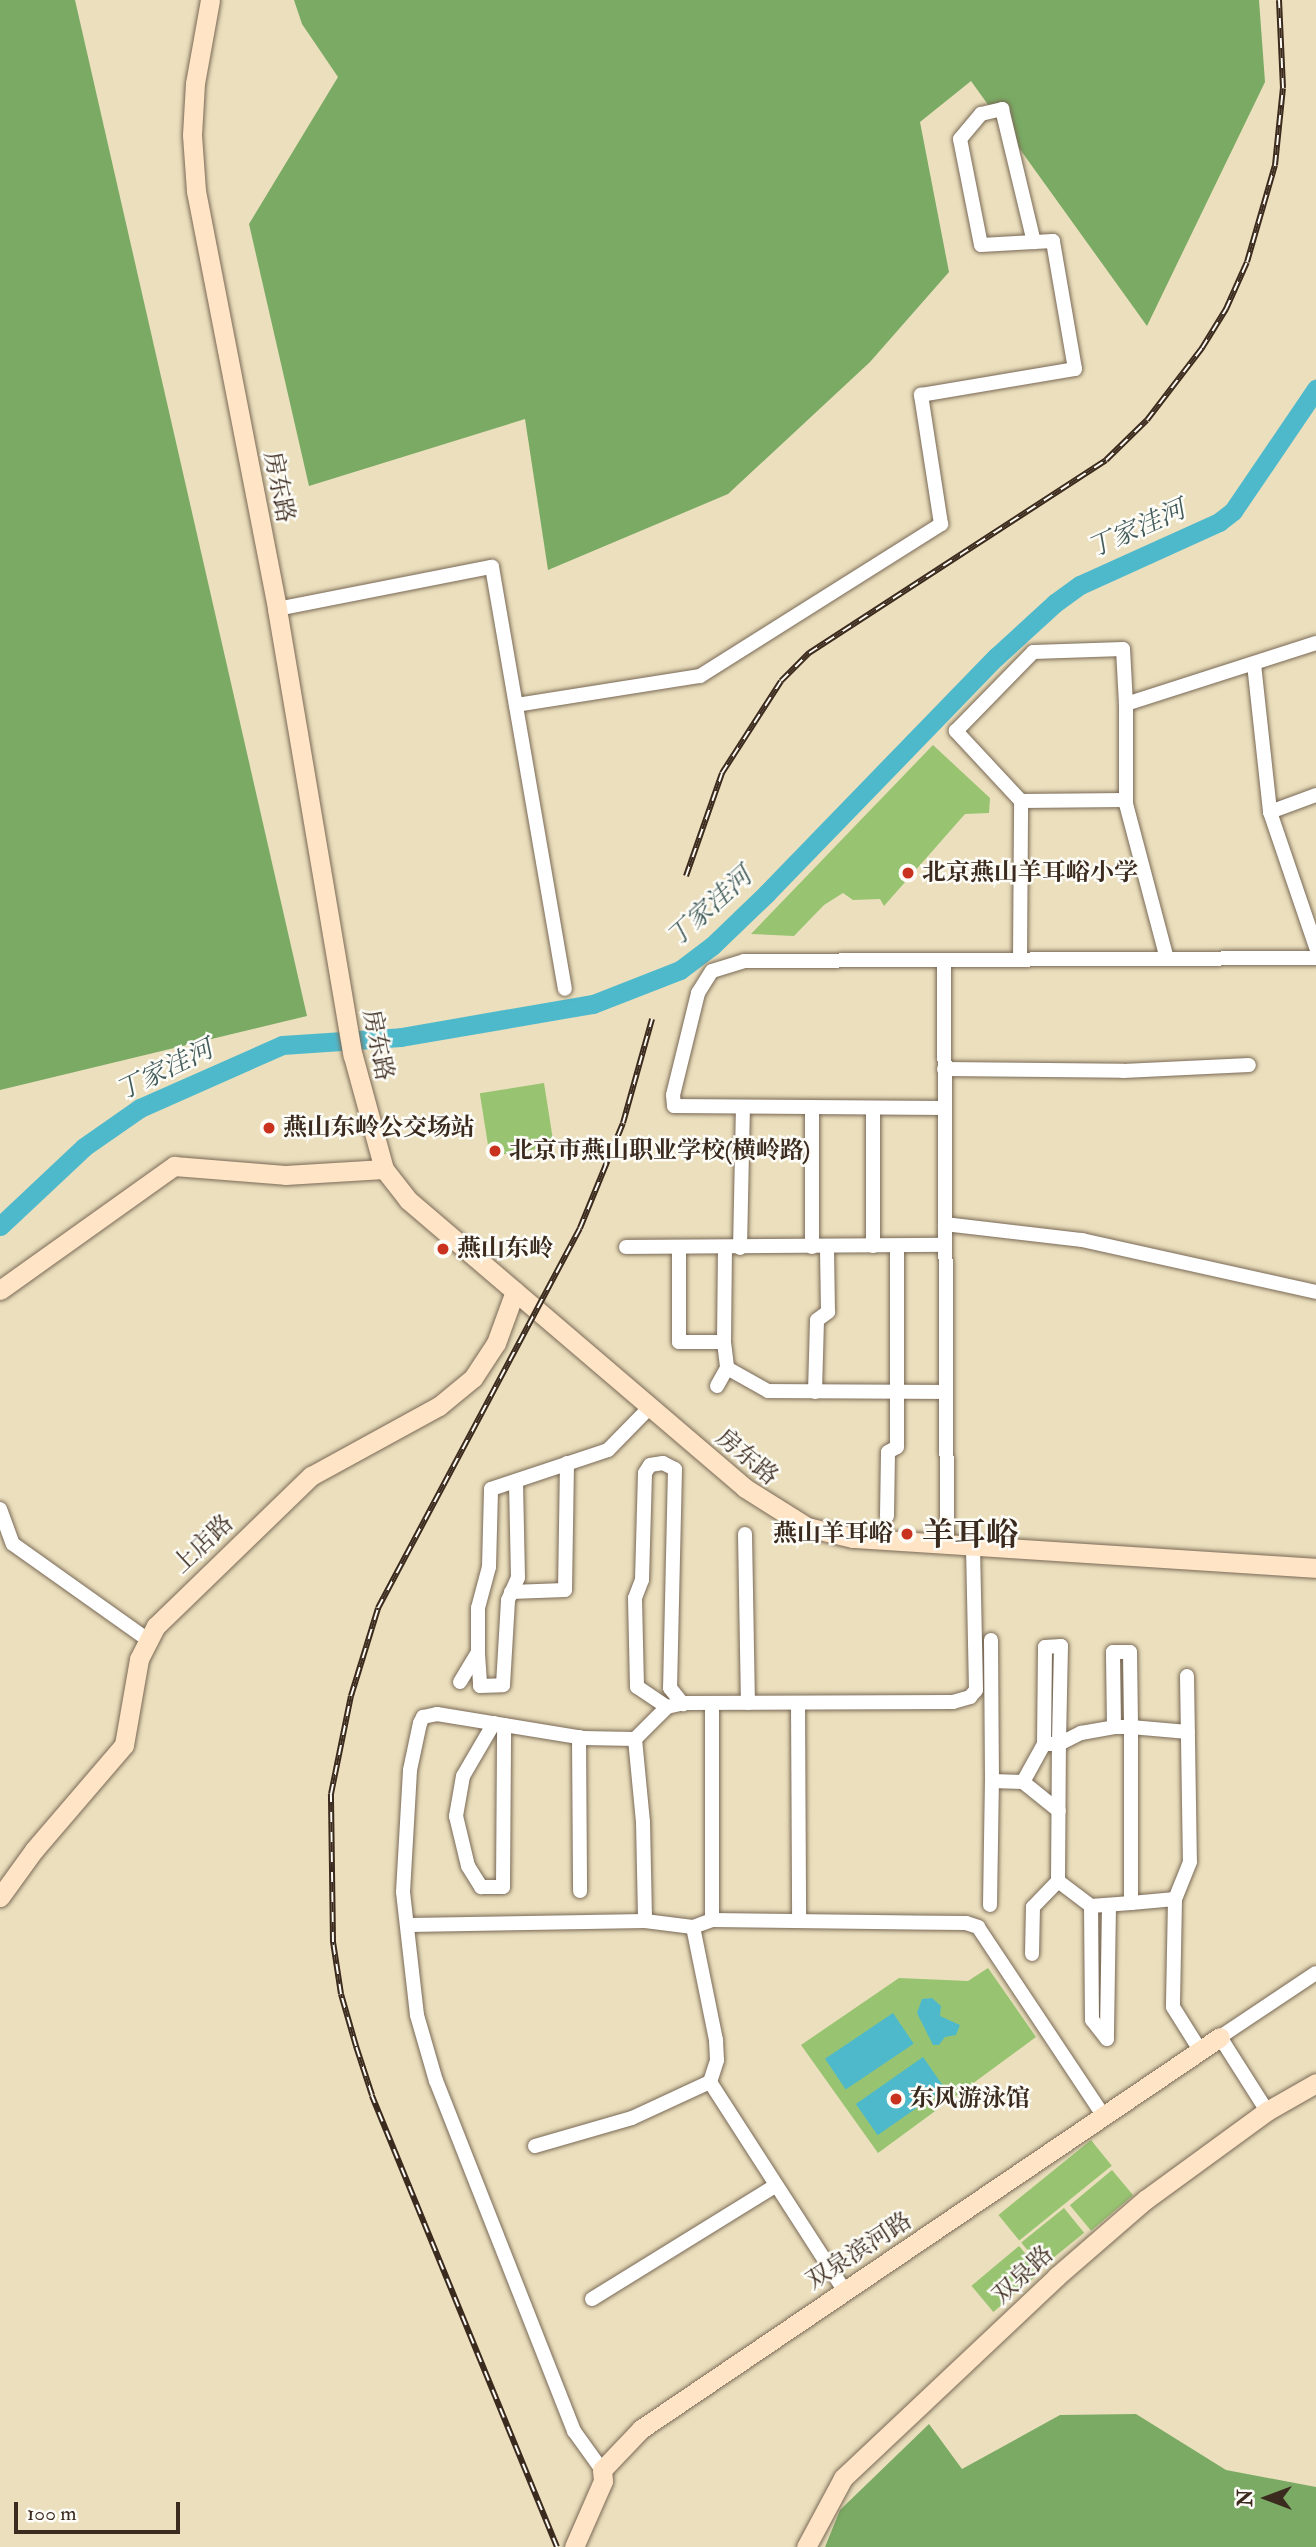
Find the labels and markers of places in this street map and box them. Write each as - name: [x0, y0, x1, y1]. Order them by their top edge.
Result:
- place label: 北京燕山羊耳峪小学: [922, 859, 1138, 887]
- marker: 北京燕山羊耳峪小学: [900, 865, 916, 881]
- place label: 燕山东岭公交场站: [283, 1114, 475, 1142]
- marker: 燕山东岭公交场站: [261, 1120, 277, 1136]
- place label: 北京市燕山职业学校(横岭路): [509, 1137, 810, 1165]
- marker: 北京市燕山职业学校(横岭路): [487, 1143, 503, 1159]
- place label: 燕山东岭: [457, 1235, 553, 1263]
- marker: 燕山东岭: [435, 1241, 451, 1257]
- place label: 燕山羊耳峪: [773, 1520, 893, 1548]
- marker: 燕山羊耳峪: [899, 1526, 915, 1542]
- place label: 东风游泳馆: [910, 2085, 1030, 2113]
- marker: 东风游泳馆: [888, 2091, 904, 2107]

